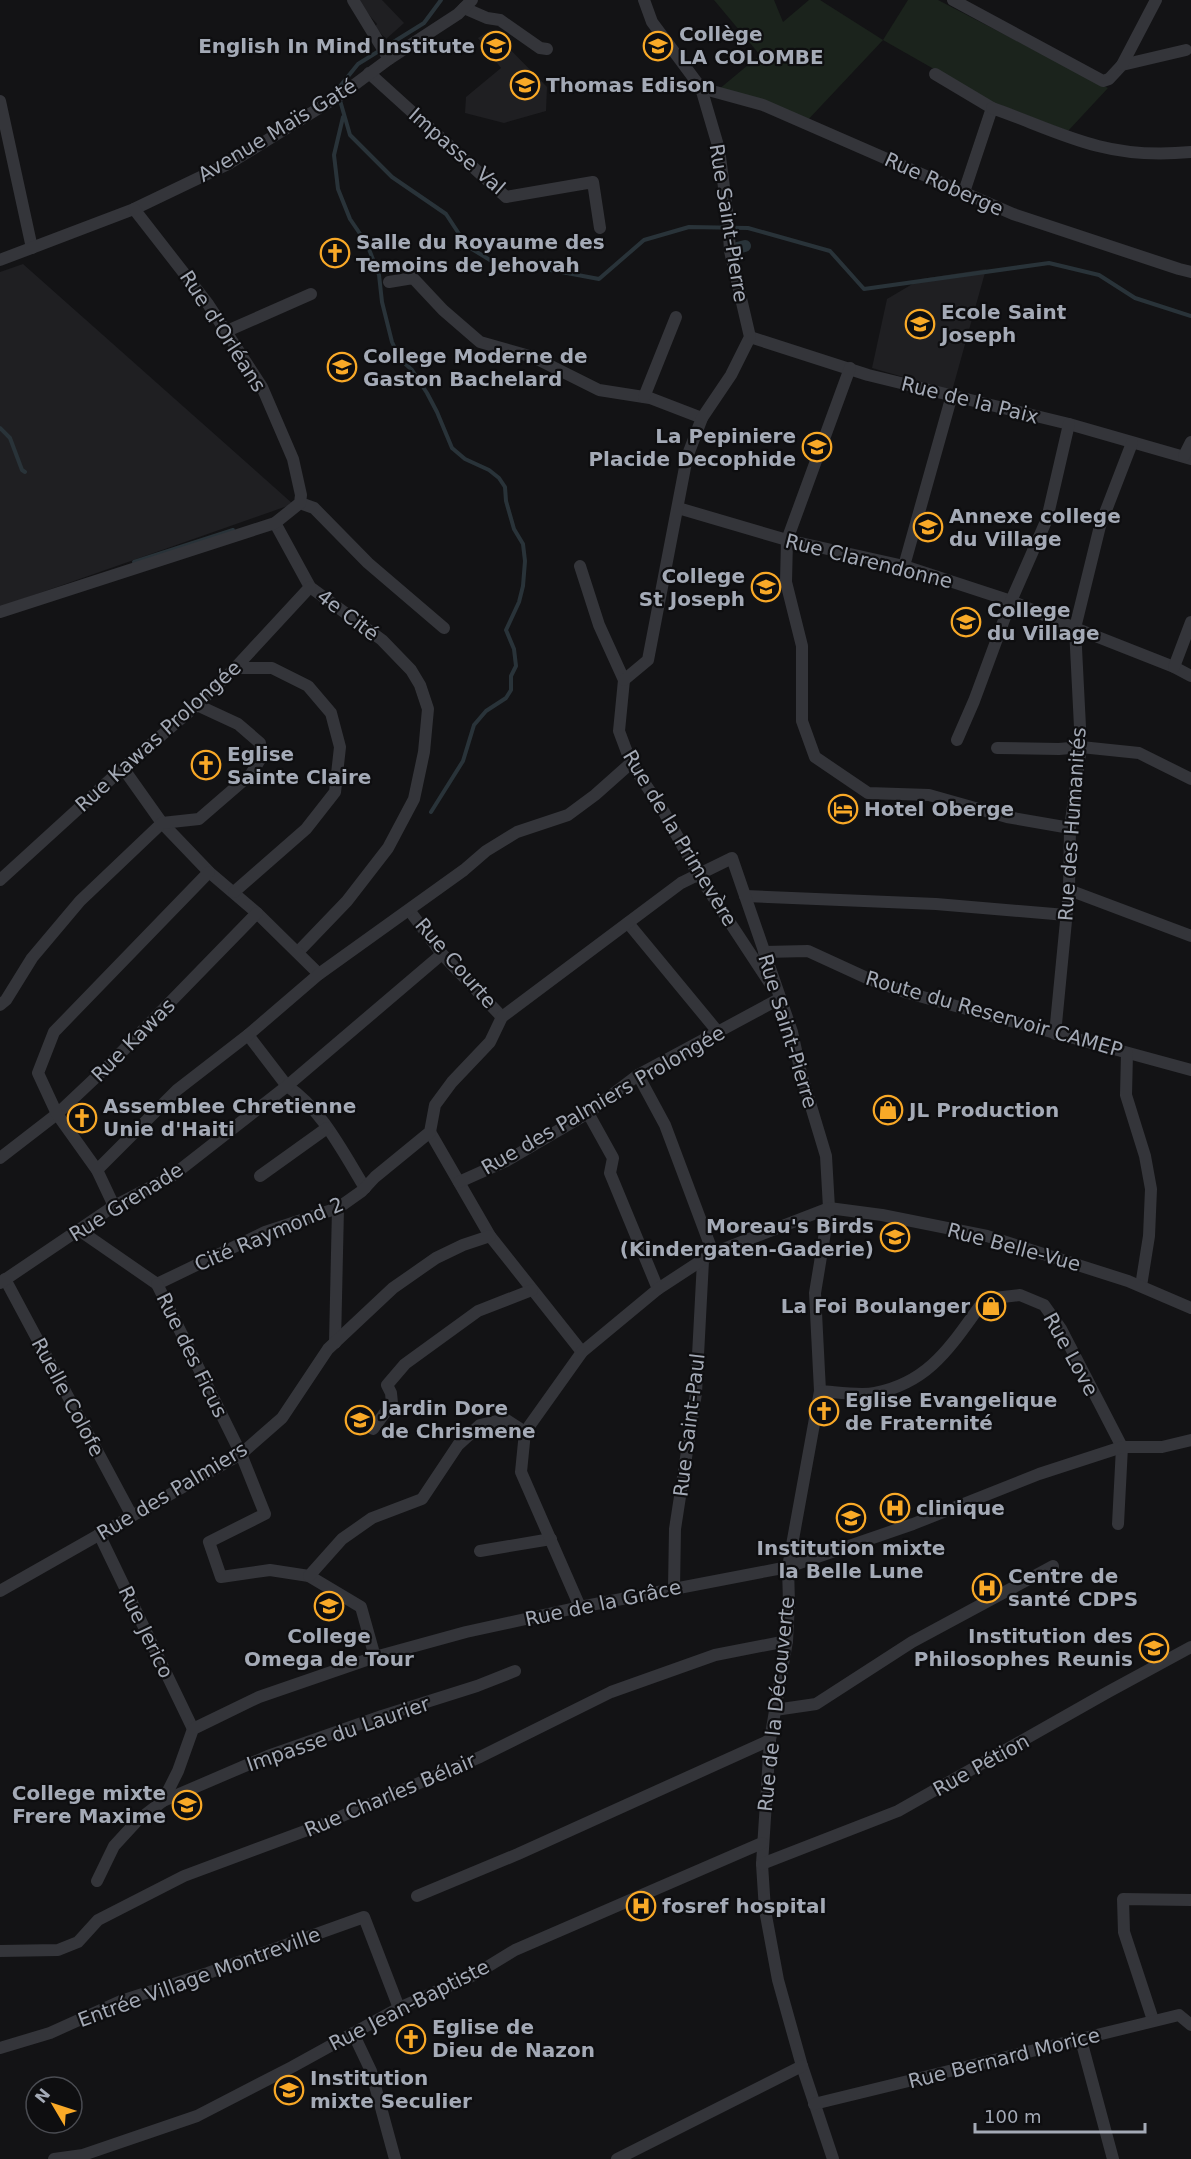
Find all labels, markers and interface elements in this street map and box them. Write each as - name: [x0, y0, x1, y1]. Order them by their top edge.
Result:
- place label: Collège LA COLOMBE: [679, 22, 824, 69]
- school or university icon: English In Mind Institute: [480, 30, 512, 62]
- school or university icon: Collège LA COLOMBE: [642, 30, 674, 62]
- place label: English In Mind Institute: [198, 34, 475, 58]
- school or university icon: Thomas Edison: [509, 69, 541, 101]
- street label: Avenue Maïs Gaté: [193, 73, 361, 187]
- place label: Thomas Edison: [546, 73, 716, 97]
- street label: Impasse Val: [404, 103, 510, 199]
- street label: Rue Saint-Pierre: [705, 142, 753, 304]
- street label: Rue Roberge: [881, 147, 1007, 221]
- place label: Salle du Royaume des Temoins de Jehovah: [356, 230, 605, 277]
- church icon: Salle du Royaume des Temoins de Jehovah: [319, 237, 351, 269]
- street label: Rue d'Orléans: [175, 266, 271, 396]
- place label: Ecole Saint Joseph: [939, 300, 1067, 347]
- school or university icon: Ecole Saint Joseph: [904, 308, 936, 340]
- place label: College Moderne de Gaston Bachelard: [363, 344, 588, 391]
- school or university icon: College Moderne de Gaston Bachelard: [326, 351, 358, 383]
- street label: Rue de la Paix: [899, 371, 1041, 429]
- place label: La Pepiniere Placide Decophide: [588, 424, 796, 471]
- school or university icon: La Pepiniere Placide Decophide: [801, 431, 833, 463]
- place label: Annexe college du Village: [949, 504, 1121, 551]
- school or university icon: Annexe college du Village: [912, 511, 944, 543]
- street label: Rue Clarendonne: [783, 529, 955, 593]
- place label: College St Joseph: [639, 564, 745, 611]
- school or university icon: College St Joseph: [750, 571, 782, 603]
- street label: 4e Cité: [312, 584, 384, 646]
- place label: College du Village: [987, 598, 1100, 645]
- school or university icon: College du Village: [950, 606, 982, 638]
- street label: Rue Kawas Prolongée: [70, 655, 246, 817]
- street label: Rue des Humanités: [1053, 726, 1091, 922]
- place label: Eglise Sainte Claire: [227, 742, 371, 789]
- street label: Rue de la Primevère: [618, 746, 742, 930]
- church icon: Eglise Sainte Claire: [190, 749, 222, 781]
- hotel icon: Hotel Oberge: [827, 793, 859, 825]
- place label: Hotel Oberge: [864, 797, 1014, 821]
- street label: Rue Courte: [410, 913, 502, 1013]
- street label: Rue Saint-Pierre: [753, 951, 823, 1111]
- street label: Route du Reservoir CAMEP: [863, 966, 1125, 1062]
- street label: Rue Kawas: [86, 993, 180, 1087]
- street label: Rue des Palmiers Prolongée: [477, 1020, 729, 1180]
- place label: Assemblee Chretienne Unie d'Haiti: [103, 1094, 356, 1141]
- shop icon: JL Production: [872, 1094, 904, 1126]
- place label: JL Production: [907, 1098, 1059, 1122]
- church icon: Assemblee Chretienne Unie d'Haiti: [66, 1102, 98, 1134]
- street label: Rue Grenade: [65, 1157, 187, 1247]
- street label: Cité Raymond 2: [191, 1192, 347, 1276]
- place label: Moreau's Birds (Kindergaten-Gaderie): [620, 1214, 874, 1261]
- street label: Rue Belle-Vue: [945, 1218, 1083, 1276]
- school or university icon: Moreau's Birds (Kindergaten-Gaderie): [879, 1221, 911, 1253]
- street label: Rue des Ficus: [151, 1289, 233, 1421]
- shop icon: La Foi Boulanger: [975, 1290, 1007, 1322]
- place label: La Foi Boulanger: [781, 1294, 970, 1318]
- street label: Rue Love: [1038, 1308, 1104, 1400]
- street label: Ruelle Colofe: [27, 1333, 109, 1461]
- street label: Rue Saint-Paul: [668, 1352, 710, 1498]
- place label: Eglise Evangelique de Fraternité: [845, 1388, 1057, 1435]
- church icon: Eglise Evangelique de Fraternité: [808, 1395, 840, 1427]
- place label: Jardin Dore de Chrismene: [379, 1396, 536, 1443]
- school or university icon: Jardin Dore de Chrismene: [344, 1404, 376, 1436]
- street label: Rue des Palmiers: [92, 1437, 252, 1545]
- hospital icon: clinique: [879, 1492, 911, 1524]
- place label: clinique: [916, 1496, 1005, 1520]
- school or university icon: Institution mixte la Belle Lune: [835, 1502, 867, 1534]
- place label: Institution mixte la Belle Lune: [757, 1536, 945, 1583]
- place label: Centre de santé CDPS: [1008, 1564, 1138, 1611]
- hospital icon: Centre de santé CDPS: [971, 1572, 1003, 1604]
- street label: Rue de la Grâce: [523, 1575, 683, 1631]
- street label: Rue Jerico: [113, 1582, 179, 1682]
- school or university icon: College Omega de Tour: [313, 1590, 345, 1622]
- street label: Rue de la Découverte: [753, 1595, 799, 1813]
- place label: College Omega de Tour: [244, 1624, 414, 1671]
- place label: Institution des Philosophes Reunis: [914, 1624, 1133, 1671]
- school or university icon: Institution des Philosophes Reunis: [1138, 1632, 1170, 1664]
- street label: Impasse du Laurier: [243, 1691, 433, 1777]
- street label: Rue Pétion: [929, 1729, 1033, 1801]
- street label: Rue Charles Bélair: [301, 1748, 480, 1842]
- place label: College mixte Frere Maxime: [12, 1781, 166, 1828]
- school or university icon: College mixte Frere Maxime: [171, 1789, 203, 1821]
- hospital icon: fosref hospital: [625, 1890, 657, 1922]
- place label: fosref hospital: [662, 1894, 826, 1918]
- street label: Entrée Village Montreville: [74, 1922, 324, 2032]
- street label: Rue Jean-Baptiste: [325, 1954, 493, 2056]
- place label: Eglise de Dieu de Nazon: [432, 2015, 595, 2062]
- church icon: Eglise de Dieu de Nazon: [395, 2023, 427, 2055]
- street label: Rue Bernard Morice: [906, 2023, 1102, 2093]
- place label: Institution mixte Seculier: [310, 2066, 472, 2113]
- school or university icon: Institution mixte Seculier: [273, 2074, 305, 2106]
- north arrow: [24, 2075, 84, 2135]
- text: N: [31, 2085, 54, 2107]
- scale bar: [975, 2096, 1144, 2134]
- text: 100 m: [984, 2106, 1042, 2127]

